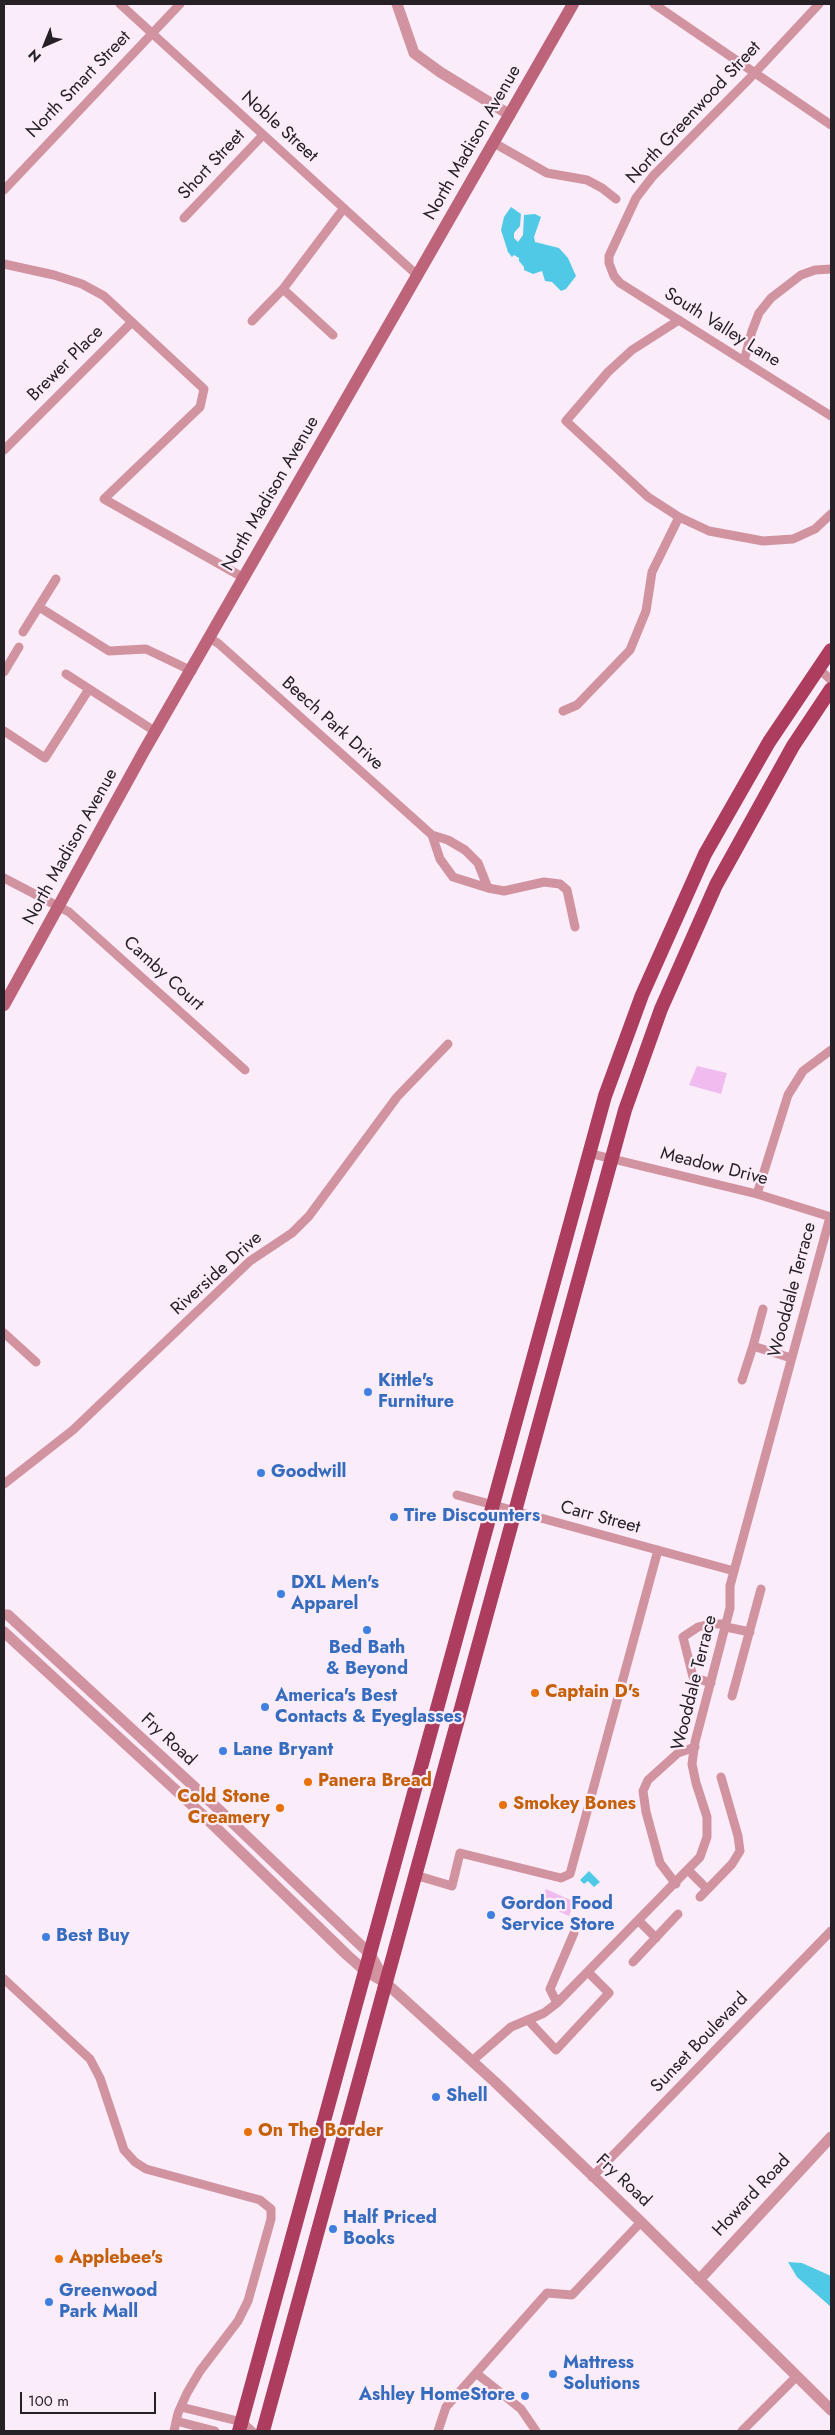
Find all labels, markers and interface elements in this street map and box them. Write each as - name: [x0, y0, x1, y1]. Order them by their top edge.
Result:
- north arrow: [20, 20, 70, 70]
- street label: North Smart Street: [22, 27, 136, 143]
- street label: North Greenwood Street: [622, 37, 766, 189]
- street label: North Madison Avenue: [420, 62, 526, 224]
- street label: Noble Street: [236, 87, 322, 167]
- street label: Short Street: [174, 125, 250, 205]
- street label: South Valley Lane: [660, 284, 784, 372]
- street label: Brewer Place: [24, 322, 108, 406]
- street label: North Madison Avenue: [218, 413, 324, 575]
- street label: Beech Park Drive: [277, 673, 387, 775]
- street label: North Madison Avenue: [19, 765, 123, 929]
- street label: Camby Court: [118, 932, 208, 1016]
- street label: Meadow Drive: [658, 1143, 770, 1191]
- street label: Wooddale Terrace: [765, 1220, 821, 1360]
- street label: Riverside Drive: [167, 1228, 267, 1320]
- place label: Kittle's Furniture: [378, 1371, 454, 1414]
- marker: Kittle's Furniture: [362, 1386, 374, 1398]
- place label: Goodwill: [271, 1462, 346, 1484]
- marker: Goodwill: [255, 1467, 267, 1479]
- street label: Carr Street: [558, 1497, 642, 1539]
- place label: Tire Discounters: [404, 1506, 540, 1528]
- marker: Tire Discounters: [388, 1511, 400, 1523]
- place label: DXL Men's Apparel: [291, 1573, 379, 1616]
- marker: DXL Men's Apparel: [275, 1588, 287, 1600]
- street label: Wooddale Terrace: [668, 1613, 722, 1753]
- marker: Bed Bath & Beyond: [361, 1624, 373, 1636]
- place label: Bed Bath & Beyond: [326, 1638, 408, 1680]
- place label: Captain D's: [545, 1682, 640, 1704]
- place label: America's Best Contacts & Eyeglasses: [275, 1686, 462, 1728]
- marker: Captain D's: [529, 1687, 541, 1699]
- marker: America's Best Contacts & Eyeglasses: [259, 1701, 271, 1713]
- street label: Fry Road: [136, 1709, 200, 1771]
- place label: Lane Bryant: [233, 1740, 333, 1762]
- marker: Lane Bryant: [217, 1745, 229, 1757]
- place label: Panera Bread: [318, 1771, 432, 1793]
- marker: Panera Bread: [302, 1776, 314, 1788]
- place label: Cold Stone Creamery: [177, 1787, 270, 1830]
- place label: Smokey Bones: [513, 1794, 636, 1816]
- marker: Smokey Bones: [497, 1799, 509, 1811]
- marker: Cold Stone Creamery: [274, 1802, 286, 1814]
- place label: Gordon Food Service Store: [501, 1894, 615, 1936]
- marker: Gordon Food Service Store: [485, 1909, 497, 1921]
- place label: Best Buy: [56, 1926, 129, 1948]
- marker: Best Buy: [40, 1931, 52, 1943]
- street label: Sunset Boulevard: [647, 1989, 753, 2097]
- place label: Shell: [446, 2086, 488, 2108]
- marker: Shell: [430, 2091, 442, 2103]
- place label: On The Border: [258, 2121, 383, 2143]
- marker: On The Border: [242, 2126, 254, 2138]
- street label: Fry Road: [591, 2150, 655, 2212]
- street label: Howard Road: [709, 2151, 795, 2241]
- place label: Half Priced Books: [343, 2208, 437, 2250]
- marker: Half Priced Books: [327, 2223, 339, 2235]
- place label: Applebee's: [69, 2248, 163, 2270]
- marker: Applebee's: [53, 2253, 65, 2265]
- place label: Greenwood Park Mall: [59, 2281, 157, 2324]
- marker: Greenwood Park Mall: [43, 2296, 55, 2308]
- place label: Mattress Solutions: [563, 2353, 640, 2396]
- marker: Mattress Solutions: [547, 2368, 559, 2380]
- scale bar: [22, 2382, 159, 2414]
- place label: Ashley HomeStore: [359, 2385, 515, 2407]
- text: 100 m: [28, 2390, 69, 2412]
- marker: Ashley HomeStore: [519, 2390, 531, 2402]

